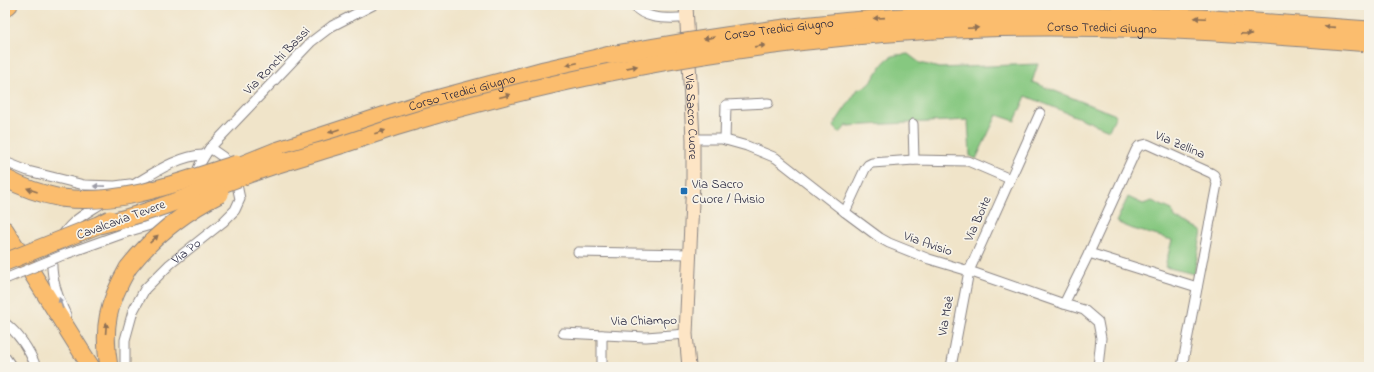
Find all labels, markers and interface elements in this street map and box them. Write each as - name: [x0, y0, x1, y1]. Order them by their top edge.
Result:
- street label: Corso Tredici Giugno: [723, 13, 835, 45]
- one-way arrow: [873, 15, 885, 22]
- one-way arrow: [1193, 15, 1206, 21]
- street label: Corso Tredici Giugno: [1047, 17, 1157, 39]
- street label: Via Ronchi Bassi: [239, 23, 315, 100]
- one-way arrow: [1324, 24, 1336, 31]
- one-way arrow: [967, 25, 980, 31]
- one-way arrow: [1240, 31, 1253, 38]
- one-way arrow: [702, 35, 715, 41]
- one-way arrow: [754, 43, 766, 49]
- one-way arrow: [566, 61, 578, 67]
- one-way arrow: [625, 64, 638, 70]
- street label: Corso Tredici Giugno: [406, 69, 518, 116]
- street label: Via Sacro Cuore: [680, 73, 703, 160]
- one-way arrow: [499, 93, 511, 99]
- street label: Via Zellina: [1151, 126, 1208, 164]
- one-way arrow: [328, 128, 340, 134]
- one-way arrow: [374, 129, 386, 135]
- place label: Via Sacro Cuore / Avisio: [691, 175, 765, 209]
- one-way arrow: [92, 183, 105, 189]
- marker: Via Sacro Cuore / Avisio: [679, 186, 689, 196]
- one-way arrow: [26, 187, 38, 193]
- street label: Via Boite: [959, 193, 996, 245]
- street label: Cavalcavia Tevere: [74, 195, 168, 245]
- street label: Via Avisio: [900, 226, 955, 261]
- street label: Via Po: [166, 233, 205, 270]
- one-way arrow: [149, 234, 159, 244]
- street label: Via Maè: [933, 294, 959, 338]
- one-way arrow: [58, 297, 64, 309]
- street label: Via Chiampo: [610, 311, 677, 331]
- one-way arrow: [103, 322, 110, 334]

